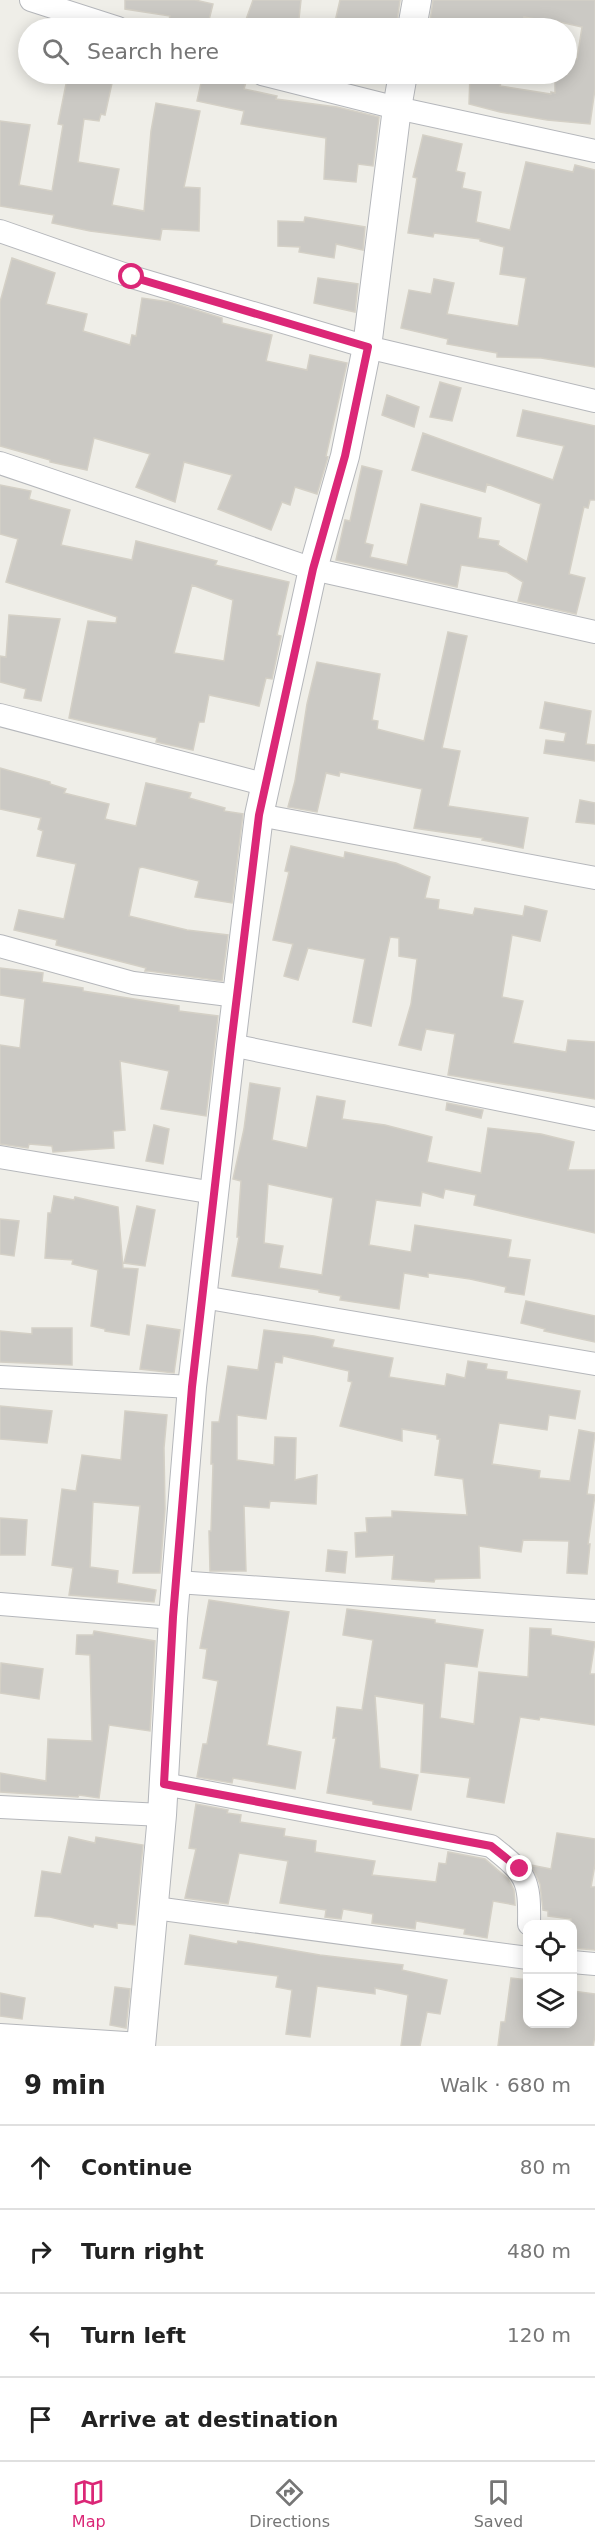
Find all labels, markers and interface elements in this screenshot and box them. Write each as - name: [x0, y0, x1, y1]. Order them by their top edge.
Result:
- search box: [18, 18, 577, 84]
- icon: search: [39, 35, 72, 68]
- text: Search here: [87, 39, 219, 64]
- route start: [118, 263, 144, 289]
- route end: [506, 1855, 532, 1881]
- map controls: [523, 1920, 577, 2028]
- button: locate: [523, 1920, 577, 1974]
- button: layers: [523, 1974, 577, 2028]
- text: 9 min: [24, 2070, 106, 2100]
- text: Walk · 680 m: [440, 2073, 571, 2097]
- icon: ahead: [24, 2151, 57, 2184]
- text: Continue: [81, 2155, 192, 2180]
- text: 80 m: [520, 2155, 571, 2179]
- icon: right: [24, 2235, 57, 2268]
- text: Turn right: [81, 2239, 204, 2264]
- text: 480 m: [507, 2239, 571, 2263]
- icon: left: [24, 2319, 57, 2352]
- text: Turn left: [81, 2323, 186, 2348]
- text: 120 m: [507, 2323, 571, 2347]
- icon: arrive: [24, 2403, 57, 2436]
- text: Arrive at destination: [81, 2407, 338, 2432]
- tab: Map: [72, 2476, 106, 2531]
- tab: Directions: [249, 2476, 330, 2531]
- tab: Saved: [474, 2476, 523, 2531]

